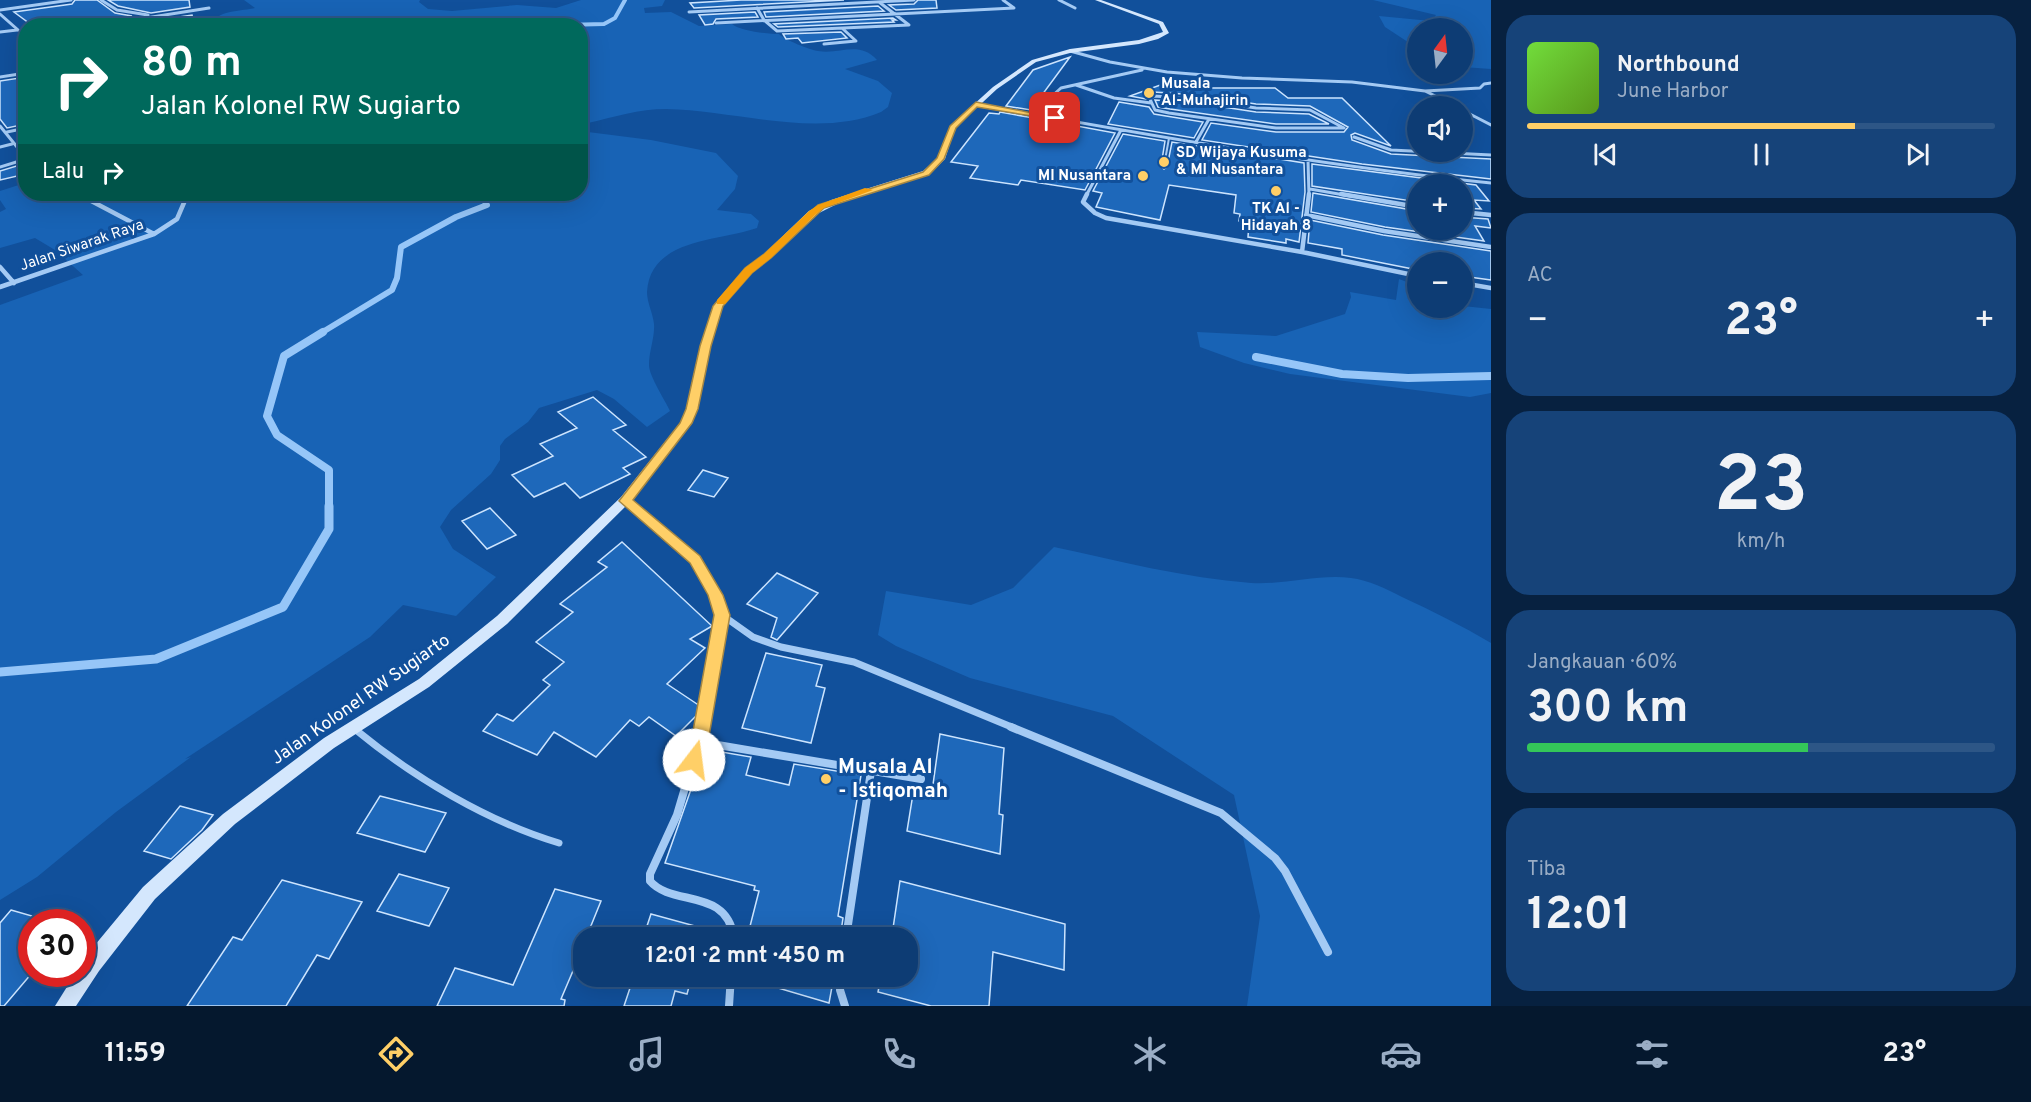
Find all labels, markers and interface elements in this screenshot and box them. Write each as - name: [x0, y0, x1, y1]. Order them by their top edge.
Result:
- north arrow: [1407, 18, 1473, 84]
- map controls: [1407, 18, 1473, 318]
- text: 80 m: [141, 38, 242, 91]
- icon: right: [42, 42, 120, 120]
- text: Northbound: [1617, 52, 1740, 79]
- place label: Musala Al-Muhajirin: [1161, 75, 1248, 111]
- text: June Harbor: [1617, 79, 1729, 105]
- marker: Musala Al-Muhajirin: [1142, 86, 1156, 100]
- text: Jalan Kolonel RW Sugiarto: [141, 90, 461, 124]
- pin: [1029, 92, 1080, 143]
- button: sound: [1407, 96, 1473, 162]
- icon: arrive: [1038, 101, 1071, 134]
- icon: previous: [1589, 138, 1622, 171]
- icon: pause: [1745, 138, 1778, 171]
- icon: next: [1901, 138, 1934, 171]
- place label: SD Wijaya Kusuma & MI Nusantara: [1176, 144, 1307, 180]
- marker: SD Wijaya Kusuma & MI Nusantara: [1157, 155, 1171, 169]
- icon: right: [96, 156, 129, 189]
- text: Lalu: [42, 159, 84, 186]
- place label: MI Nusantara: [1038, 167, 1131, 186]
- marker: MI Nusantara: [1136, 169, 1150, 183]
- button: +: [1407, 174, 1473, 240]
- marker: TK Al - Hidayah 8: [1269, 184, 1283, 198]
- place label: TK Al - Hidayah 8: [1241, 200, 1311, 236]
- street label: Jalan Siwarak Raya: [18, 216, 146, 276]
- button: −: [1407, 252, 1473, 318]
- text: AC: [1527, 263, 1553, 289]
- text: 23°: [1724, 294, 1798, 351]
- text: −: [1527, 301, 1548, 343]
- text: +: [1974, 301, 1995, 343]
- text: 23: [1714, 440, 1808, 539]
- text: km/h: [1737, 529, 1785, 555]
- street label: Jalan Kolonel RW Sugiarto: [267, 629, 455, 771]
- text: Jangkauan · 60%: [1527, 650, 1677, 676]
- text: 300 km: [1527, 681, 1689, 738]
- position arrow: [662, 728, 726, 792]
- place label: Musala Al - Istiqomah: [838, 754, 948, 805]
- marker: Musala Al - Istiqomah: [819, 772, 833, 786]
- text: Tiba: [1527, 857, 1566, 883]
- text: 12:01: [1527, 888, 1631, 945]
- speed limit sign: 30: [18, 909, 96, 987]
- text: 12:01 · 2 mnt · 450 m: [646, 943, 845, 970]
- icon: directions: [375, 1033, 417, 1075]
- icon: music: [626, 1033, 668, 1075]
- icon: phone: [878, 1033, 920, 1075]
- icon: climate: [1129, 1033, 1171, 1075]
- icon: car: [1380, 1033, 1422, 1075]
- icon: filters: [1631, 1033, 1673, 1075]
- text: 11:59: [105, 1037, 166, 1071]
- text: 23°: [1882, 1037, 1926, 1071]

